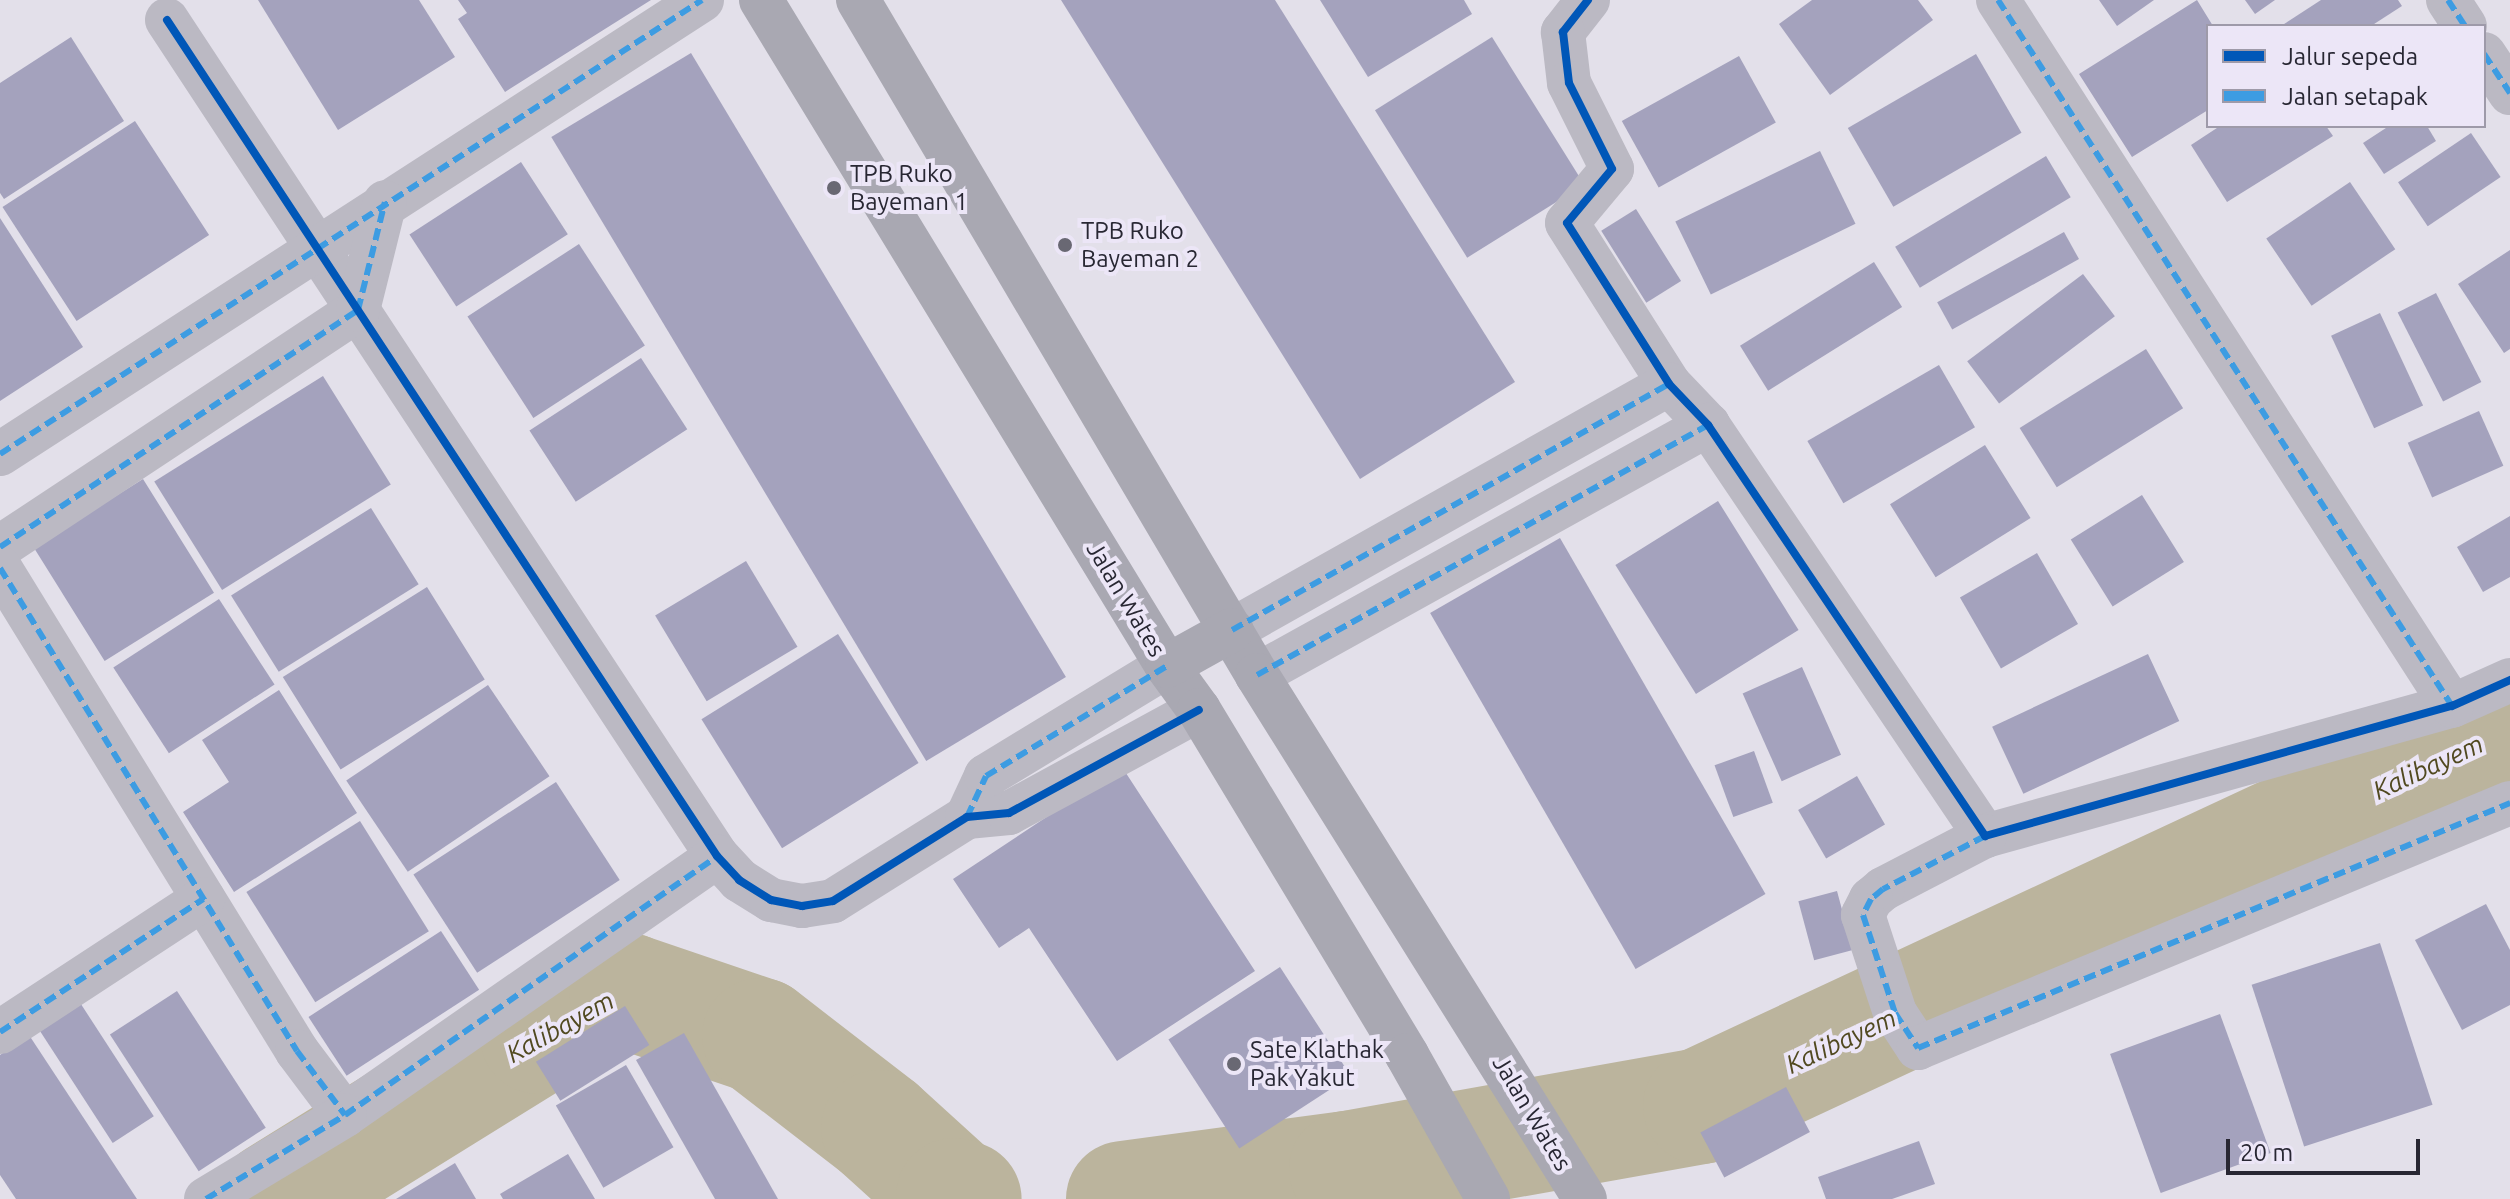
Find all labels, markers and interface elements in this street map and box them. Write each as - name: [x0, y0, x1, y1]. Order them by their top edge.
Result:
- legend: [2206, 24, 2486, 128]
- text: Jalur sepeda: [2282, 43, 2418, 70]
- text: Jalan setapak: [2282, 83, 2428, 110]
- place label: TPB Ruko Bayeman 1: [850, 160, 968, 216]
- marker: TPB Ruko Bayeman 1: [825, 179, 843, 197]
- place label: TPB Ruko Bayeman 2: [1081, 217, 1199, 273]
- marker: TPB Ruko Bayeman 2: [1056, 236, 1074, 254]
- street label: Jalan Wates: [1080, 536, 1172, 662]
- water label: Kalibayem: [2368, 728, 2488, 806]
- water label: Kalibayem: [501, 985, 619, 1069]
- water label: Kalibayem: [1781, 1002, 1901, 1080]
- place label: Sate Klathak Pak Yakut: [1250, 1036, 1384, 1092]
- street label: Jalan Wates: [1486, 1050, 1578, 1176]
- marker: Sate Klathak Pak Yakut: [1225, 1055, 1243, 1073]
- scale bar: [2230, 1123, 2424, 1173]
- text: 20 m: [2240, 1139, 2293, 1166]

